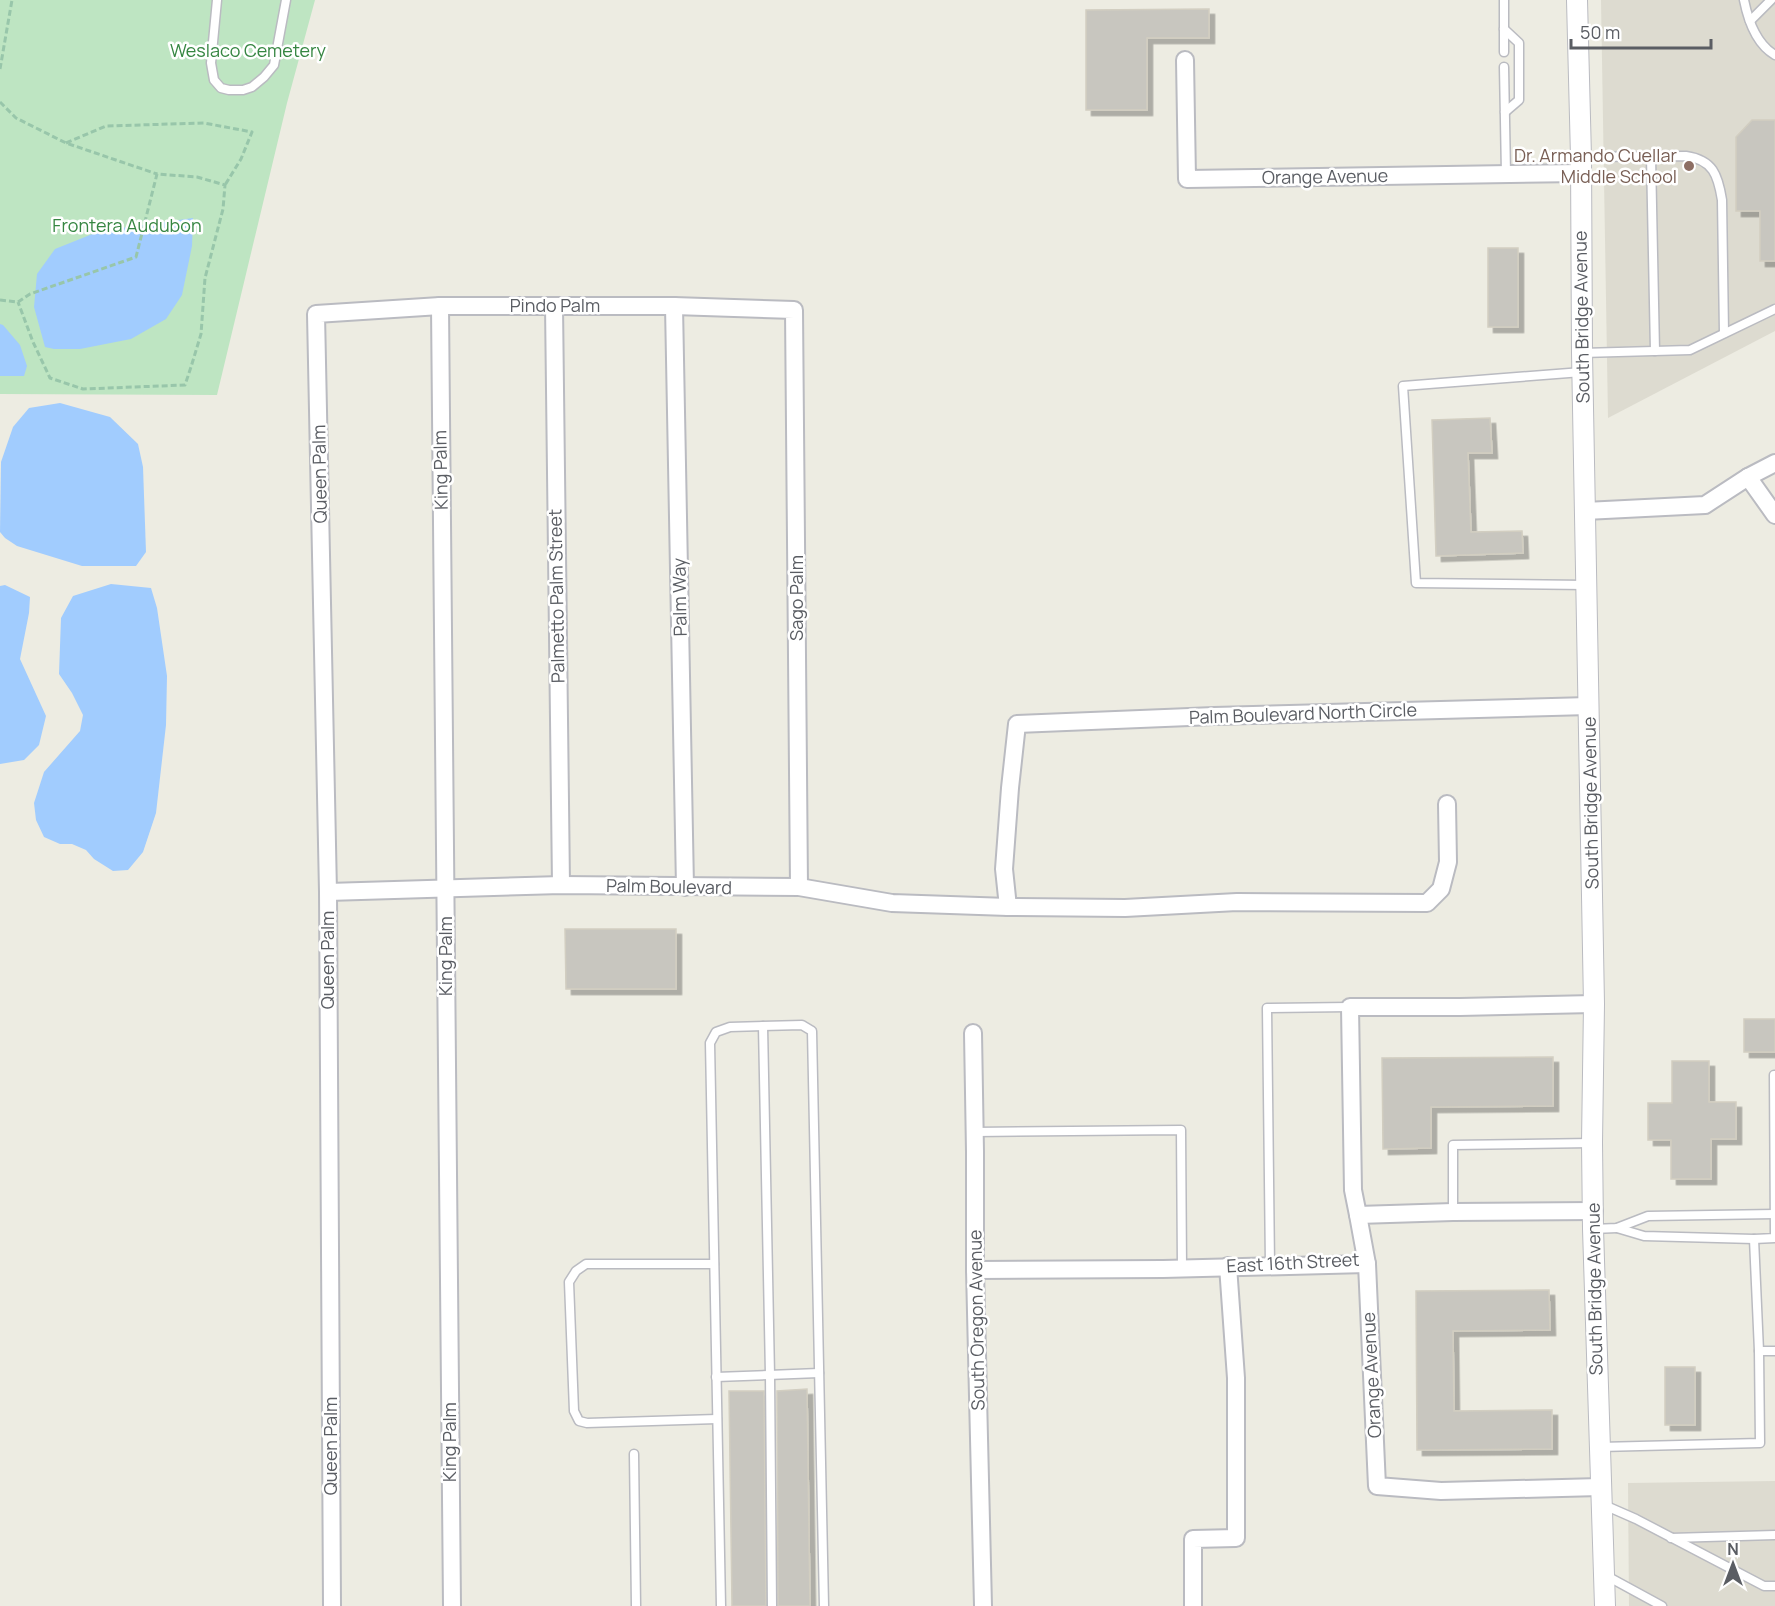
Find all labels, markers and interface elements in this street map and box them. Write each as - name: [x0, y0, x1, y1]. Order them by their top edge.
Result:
- scale bar: [1571, 12, 1710, 50]
- text: 50 m: [1580, 20, 1620, 44]
- park label: Weslaco Cemetery: [170, 38, 326, 62]
- place label: Dr. Armando Cuellar Middle School: [1514, 143, 1677, 188]
- marker: Dr. Armando Cuellar Middle School: [1682, 159, 1696, 173]
- street label: Orange Avenue: [1262, 163, 1388, 189]
- park label: Frontera Audubon: [52, 213, 202, 237]
- street label: South Bridge Avenue: [1567, 230, 1595, 404]
- street label: Pindo Palm: [510, 293, 600, 317]
- street label: Queen Palm: [306, 424, 332, 524]
- street label: King Palm: [427, 430, 453, 510]
- street label: Palmetto Palm Street: [542, 509, 570, 683]
- street label: Sago Palm: [784, 555, 808, 641]
- street label: Palm Way: [666, 557, 692, 636]
- street label: Palm Boulevard North Circle: [1189, 697, 1417, 729]
- street label: South Bridge Avenue: [1576, 716, 1604, 890]
- street label: Palm Boulevard: [606, 873, 732, 899]
- street label: Queen Palm: [315, 911, 339, 1009]
- street label: King Palm: [433, 916, 457, 996]
- street label: South Bridge Avenue: [1580, 1202, 1608, 1376]
- street label: South Oregon Avenue: [962, 1229, 990, 1411]
- street label: East 16th Street: [1226, 1247, 1360, 1277]
- street label: Orange Avenue: [1356, 1311, 1386, 1439]
- street label: Queen Palm: [318, 1397, 342, 1495]
- street label: King Palm: [437, 1402, 461, 1482]
- north arrow: [1703, 1534, 1763, 1594]
- text: N: [1727, 1538, 1739, 1560]

